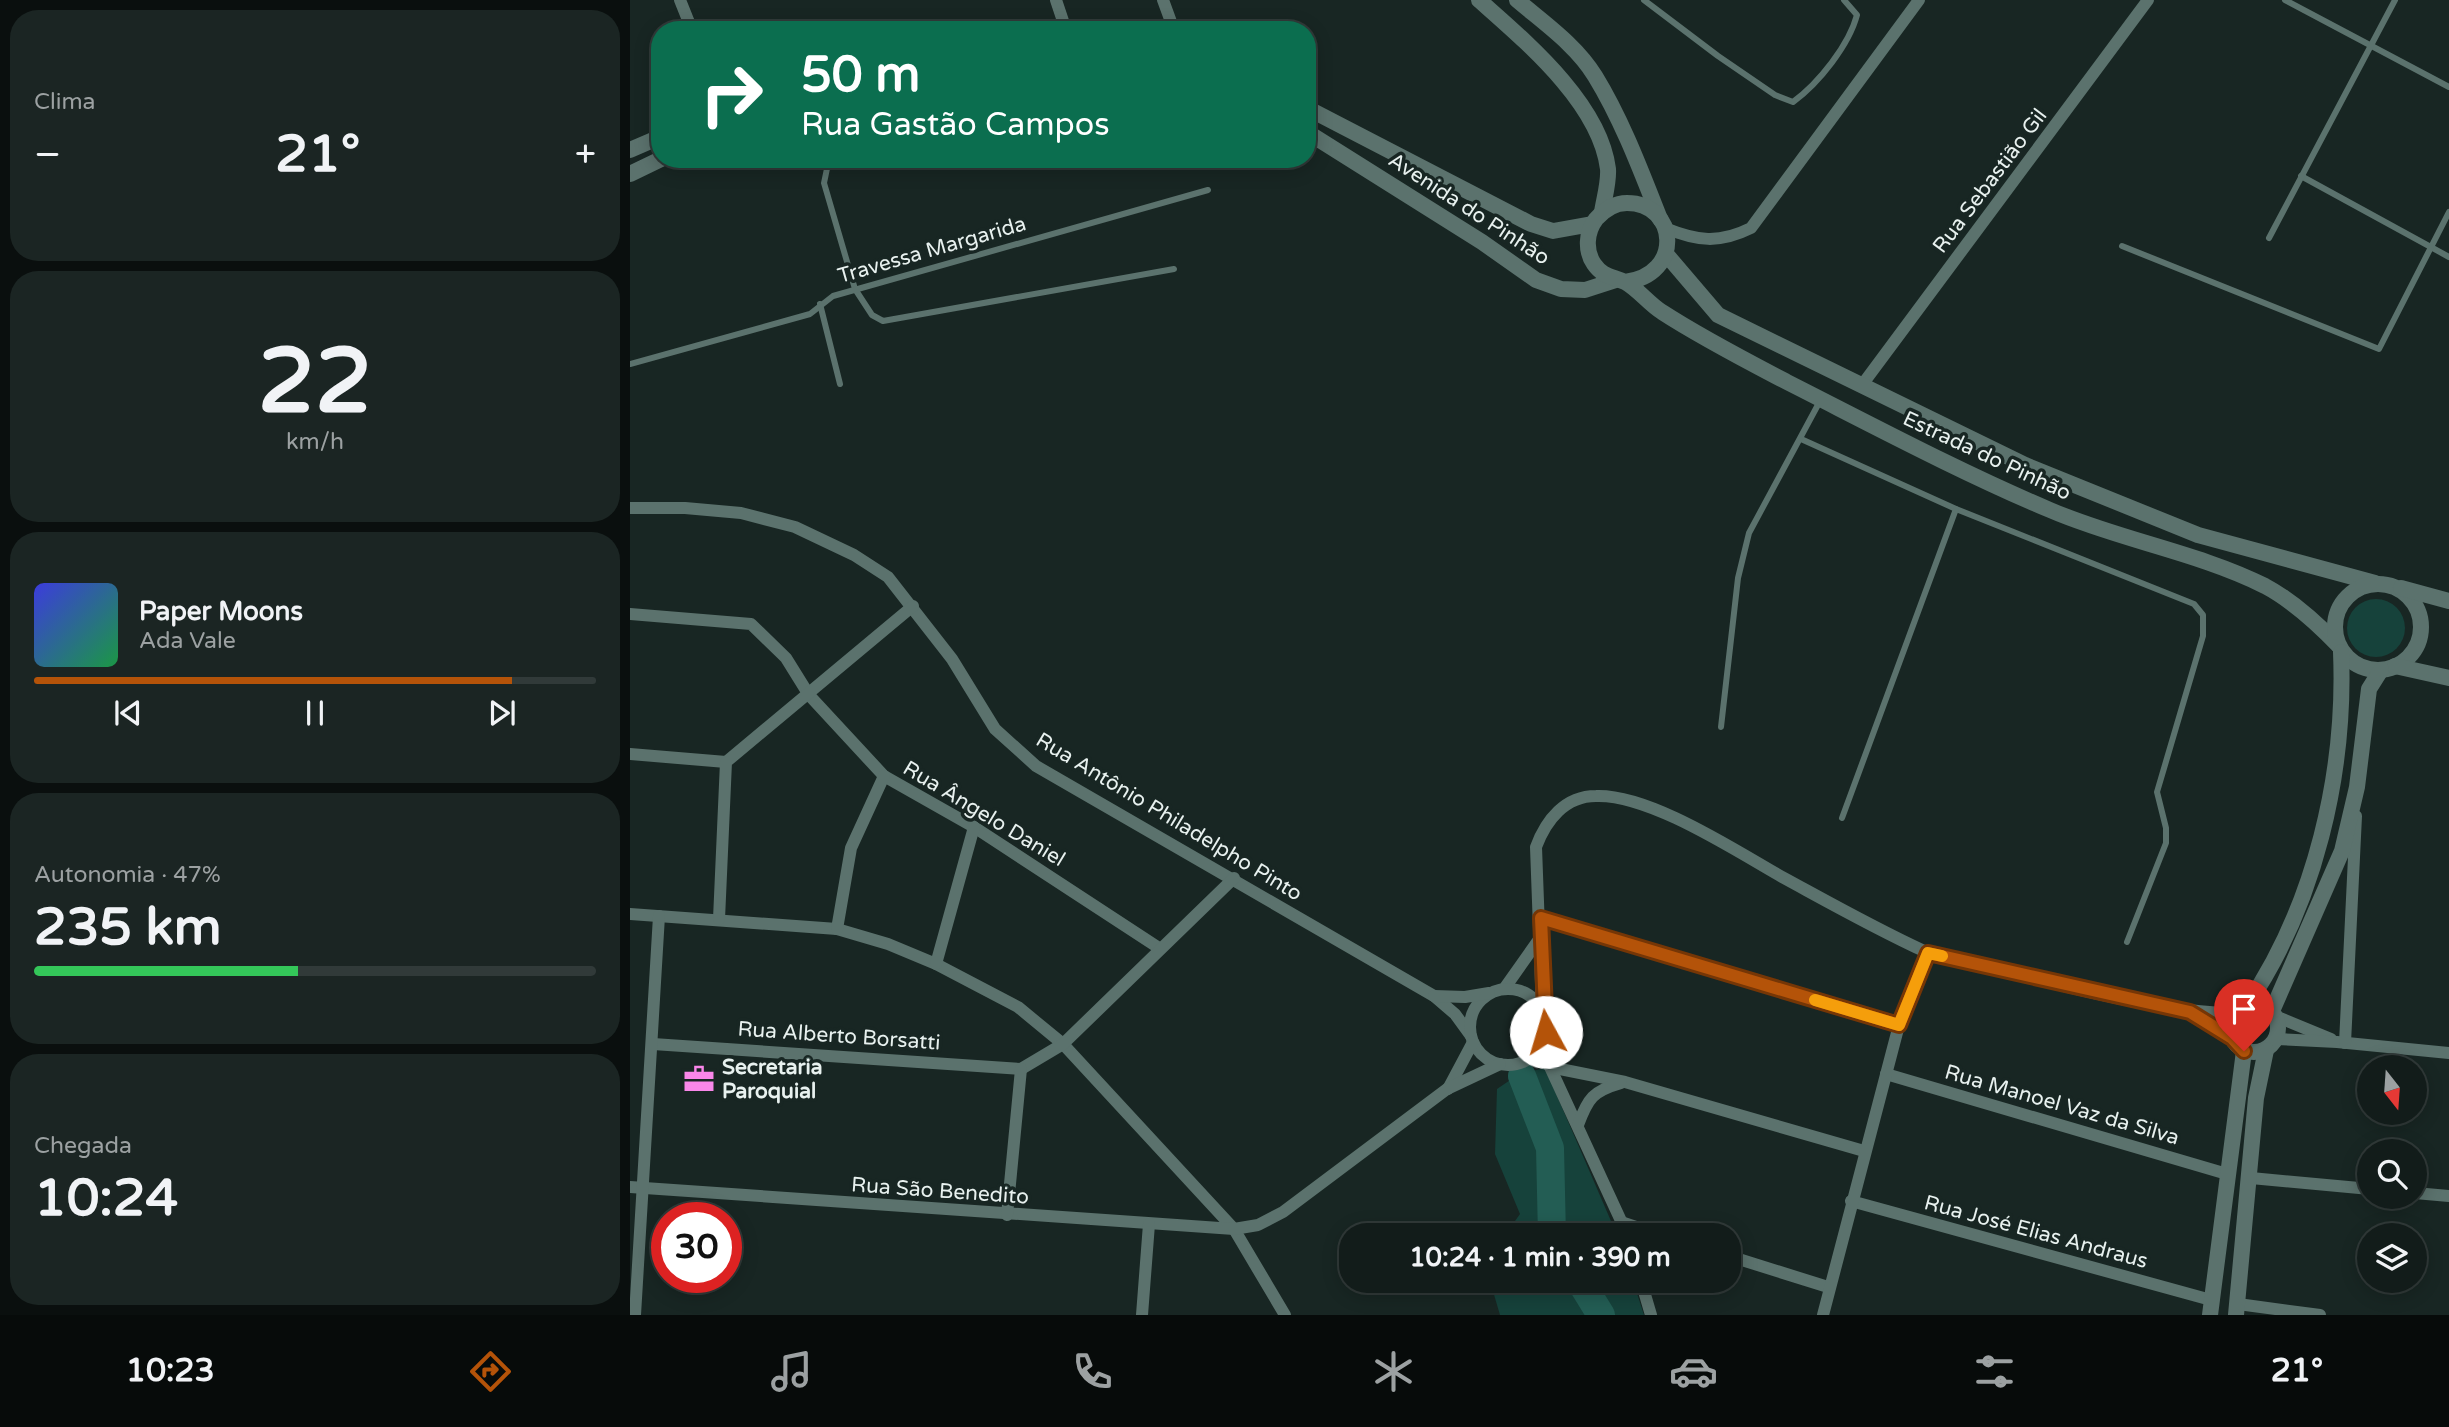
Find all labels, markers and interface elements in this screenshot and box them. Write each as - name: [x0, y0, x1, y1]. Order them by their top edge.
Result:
- text: 50 m: [801, 46, 920, 105]
- icon: right: [686, 49, 777, 140]
- text: Clima: [34, 88, 95, 116]
- street label: Rua Sebastião Gil: [1928, 104, 2052, 258]
- text: Rua Gastão Campos: [801, 106, 1110, 144]
- text: 21°: [275, 123, 360, 186]
- text: −: [34, 132, 61, 178]
- text: +: [575, 132, 596, 178]
- street label: Avenida do Pinhão: [1384, 148, 1554, 270]
- street label: Travessa Margarida: [835, 211, 1029, 289]
- text: 22: [258, 327, 372, 437]
- street label: Estrada do Pinhão: [1899, 406, 2075, 506]
- text: km/h: [286, 428, 344, 456]
- text: Paper Moons: [139, 596, 303, 627]
- text: Ada Vale: [139, 627, 236, 655]
- icon: previous: [109, 694, 147, 732]
- icon: pause: [296, 694, 334, 732]
- icon: next: [483, 694, 521, 732]
- street label: Rua Antônio Philadelpho Pinto: [1031, 727, 1307, 907]
- street label: Rua Ângelo Daniel: [899, 756, 1069, 872]
- text: Autonomia · 47%: [34, 861, 221, 889]
- text: 235 km: [34, 896, 222, 959]
- pin: [2214, 979, 2274, 1051]
- icon: arrive: [2225, 990, 2263, 1028]
- position arrow: [1509, 995, 1583, 1069]
- street label: Rua Alberto Borsatti: [737, 1016, 941, 1056]
- place label: Secretaria Paroquial: [722, 1055, 823, 1104]
- north arrow: [2357, 1055, 2427, 1125]
- map controls: [2357, 1055, 2427, 1293]
- street label: Rua Manoel Vaz da Silva: [1942, 1060, 2182, 1150]
- office icon: Secretaria Paroquial: [682, 1062, 716, 1096]
- text: Chegada: [34, 1132, 132, 1160]
- button: search: [2357, 1139, 2427, 1209]
- text: 10:24: [34, 1167, 178, 1230]
- street label: Rua São Benedito: [850, 1172, 1030, 1210]
- street label: Rua José Elias Andraus: [1921, 1190, 2151, 1274]
- speed limit sign: 30: [651, 1202, 742, 1293]
- button: layers: [2357, 1223, 2427, 1293]
- text: 10:24 · 1 min · 390 m: [1409, 1242, 1671, 1273]
- icon: directions: [466, 1347, 515, 1396]
- icon: music: [767, 1347, 816, 1396]
- icon: phone: [1068, 1347, 1117, 1396]
- icon: climate: [1369, 1347, 1418, 1396]
- icon: car: [1669, 1347, 1718, 1396]
- icon: filters: [1970, 1347, 2019, 1396]
- text: 10:23: [126, 1352, 215, 1390]
- text: 21°: [2271, 1352, 2323, 1390]

